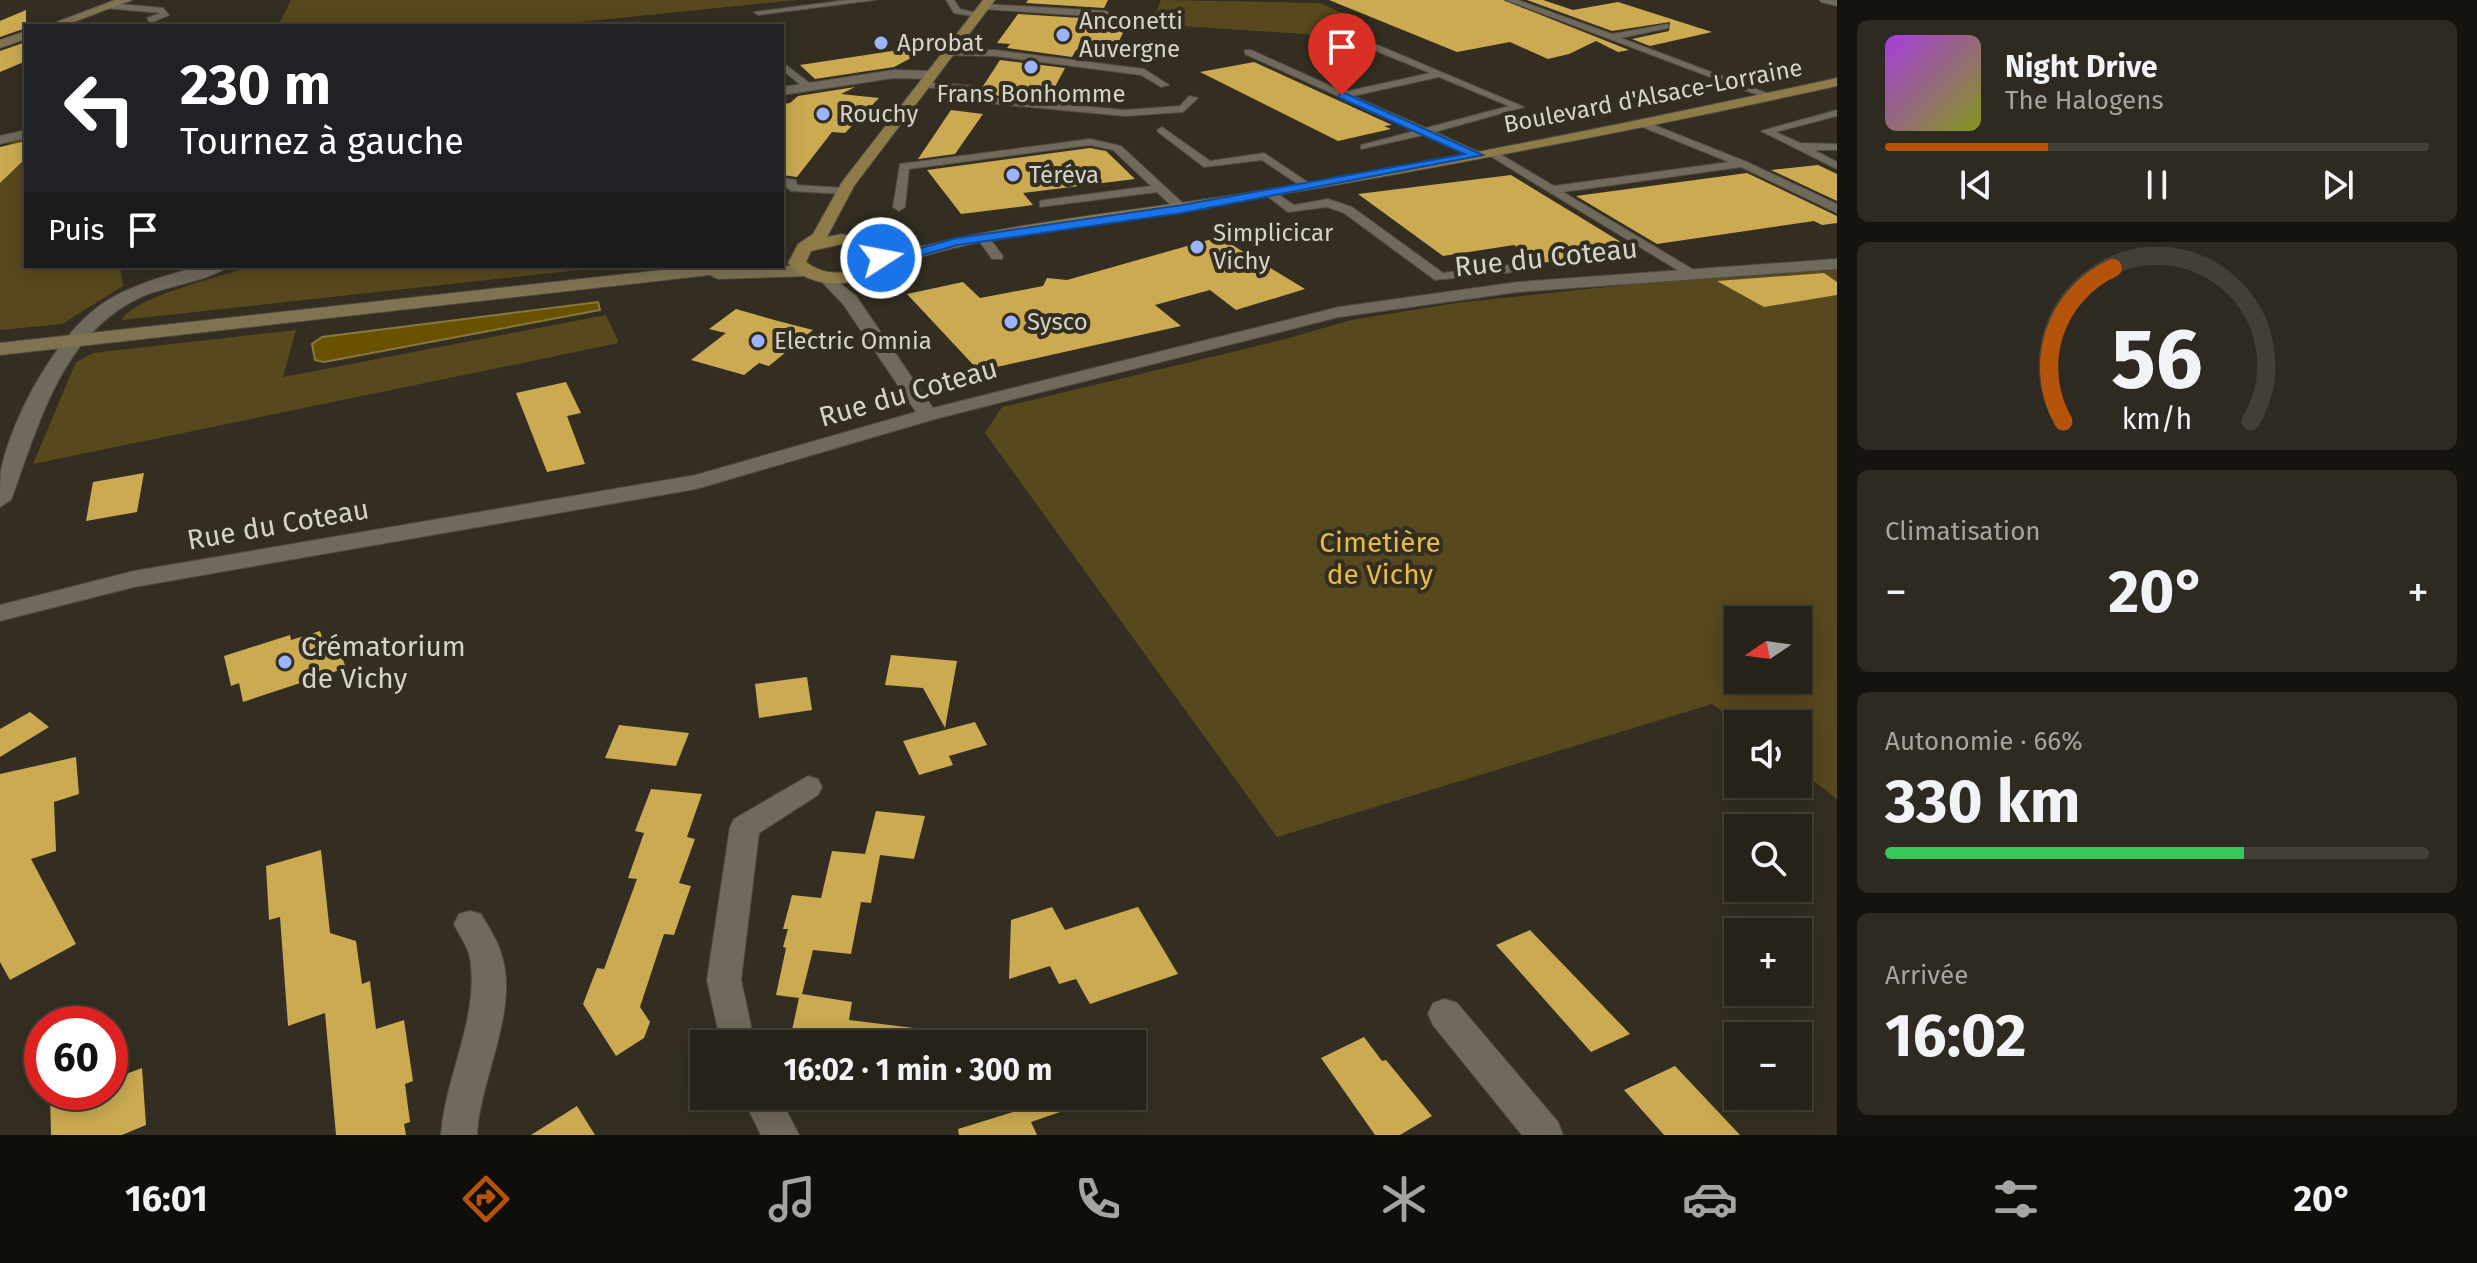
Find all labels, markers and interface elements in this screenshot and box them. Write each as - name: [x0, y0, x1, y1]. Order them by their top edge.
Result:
- place label: Anconetti Auvergne: [1079, 7, 1183, 63]
- pin: [1308, 13, 1376, 95]
- icon: arrive: [1320, 25, 1364, 69]
- marker: Anconetti Auvergne: [1054, 26, 1072, 44]
- place label: Aprobat: [897, 29, 984, 57]
- marker: Aprobat: [872, 34, 890, 52]
- text: Night Drive: [2005, 49, 2158, 85]
- text: 230 m: [180, 52, 331, 119]
- street label: Boulevard d'Alsace-Lorraine: [1501, 53, 1805, 139]
- icon: left: [48, 56, 152, 160]
- marker: Frans Bonhomme: [1022, 58, 1040, 76]
- place label: Frans Bonhomme: [936, 80, 1126, 108]
- text: The Halogens: [2005, 85, 2164, 116]
- place label: Rouchy: [839, 100, 919, 128]
- marker: Rouchy: [814, 105, 832, 123]
- text: Tournez à gauche: [180, 120, 464, 164]
- place label: Téréva: [1029, 161, 1099, 189]
- icon: previous: [1954, 163, 1998, 207]
- icon: pause: [2135, 163, 2179, 207]
- icon: next: [2316, 163, 2360, 207]
- marker: Téréva: [1004, 166, 1022, 184]
- icon: arrive: [121, 208, 165, 252]
- text: Puis: [48, 212, 105, 248]
- position arrow: [839, 216, 923, 300]
- place label: Simplicicar Vichy: [1213, 219, 1334, 275]
- street label: Rue du Coteau: [1453, 231, 1639, 284]
- marker: Simplicicar Vichy: [1188, 238, 1206, 256]
- place label: Sysco: [1027, 308, 1088, 336]
- text: 56: [2111, 309, 2203, 409]
- marker: Sysco: [1002, 313, 1020, 331]
- place label: Electric Omnia: [774, 327, 932, 355]
- marker: Electric Omnia: [749, 332, 767, 350]
- street label: Rue du Coteau: [815, 351, 1001, 434]
- text: km/h: [2122, 402, 2192, 437]
- street label: Rue du Coteau: [185, 492, 372, 557]
- text: Climatisation: [1885, 516, 2041, 547]
- park label: Cimetière de Vichy: [1319, 526, 1441, 591]
- text: 20°: [2108, 556, 2206, 628]
- text: −: [1885, 566, 1907, 619]
- text: +: [2407, 566, 2429, 619]
- north arrow: [1724, 606, 1812, 694]
- map controls: [1724, 606, 1812, 1110]
- place label: Crématorium de Vichy: [301, 630, 466, 695]
- marker: Crématorium de Vichy: [276, 653, 294, 671]
- button: sound: [1724, 710, 1812, 798]
- text: Autonomie · 66%: [1885, 726, 2083, 757]
- text: 330 km: [1885, 766, 2081, 838]
- button: search: [1724, 814, 1812, 902]
- button: +: [1724, 918, 1812, 1006]
- text: Arrivée: [1885, 960, 1968, 991]
- text: 16:02: [1885, 1000, 2027, 1072]
- speed limit sign: 60: [24, 1006, 128, 1110]
- button: −: [1724, 1022, 1812, 1110]
- text: 16:02 · 1 min · 300 m: [784, 1052, 1052, 1088]
- icon: directions: [458, 1171, 514, 1227]
- icon: music: [764, 1171, 820, 1227]
- icon: phone: [1070, 1171, 1126, 1227]
- icon: climate: [1376, 1171, 1432, 1227]
- icon: car: [1682, 1171, 1738, 1227]
- icon: filters: [1988, 1171, 2044, 1227]
- text: 16:01: [125, 1177, 208, 1221]
- text: 20°: [2294, 1177, 2352, 1221]

